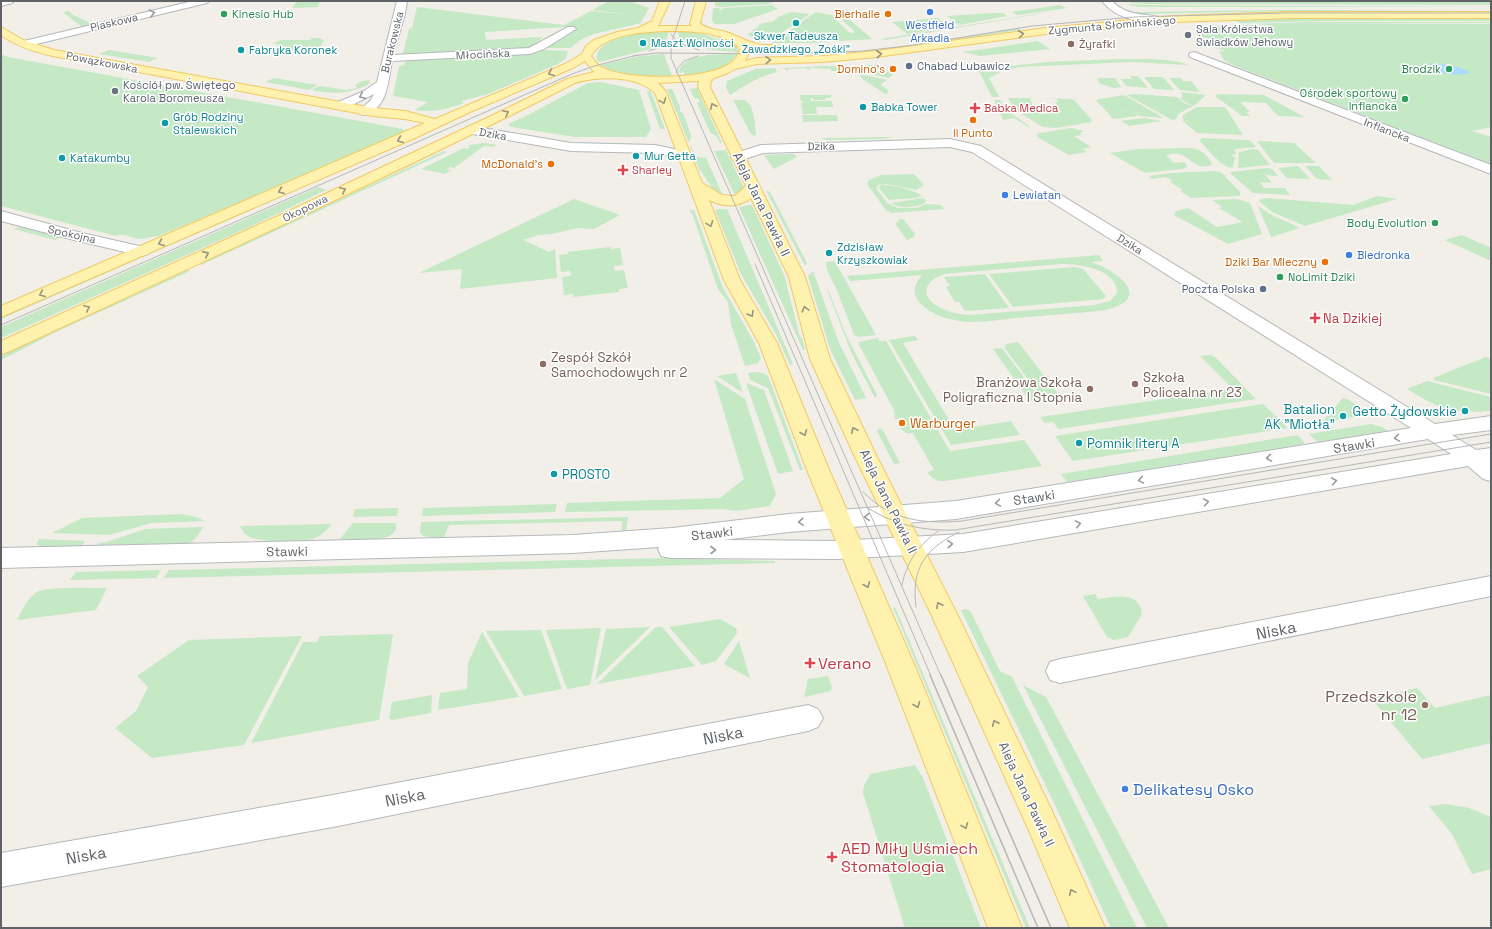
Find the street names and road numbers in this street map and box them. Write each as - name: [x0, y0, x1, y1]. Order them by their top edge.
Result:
- street label: Burakowska: [378, 9, 407, 74]
- street label: Piaskowa: [89, 10, 140, 34]
- street label: Zygmunta Słomińskiego: [1048, 12, 1177, 38]
- street label: Młocińska: [456, 46, 511, 62]
- street label: Powązkowska: [65, 48, 140, 76]
- street label: Inflancka: [1362, 115, 1413, 145]
- street label: Dzika: [478, 125, 509, 143]
- street label: Dzika: [807, 139, 836, 153]
- street label: Aleja Jana Pawła II: [729, 149, 794, 259]
- street label: Okopowa: [280, 191, 331, 225]
- street label: Spokojna: [47, 222, 98, 246]
- street label: Dzika: [1114, 231, 1146, 258]
- street label: Stawki: [1332, 434, 1376, 457]
- street label: Aleja Jana Pawła II: [856, 446, 921, 556]
- street label: Stawki: [1012, 486, 1056, 509]
- street label: Stawki: [690, 523, 734, 544]
- street label: Stawki: [266, 543, 308, 560]
- street label: Niska: [1254, 616, 1298, 645]
- street label: Niska: [701, 721, 745, 750]
- street label: Aleja Jana Pawła II: [995, 739, 1058, 849]
- street label: Niska: [383, 783, 427, 812]
- street label: Niska: [64, 842, 108, 869]

